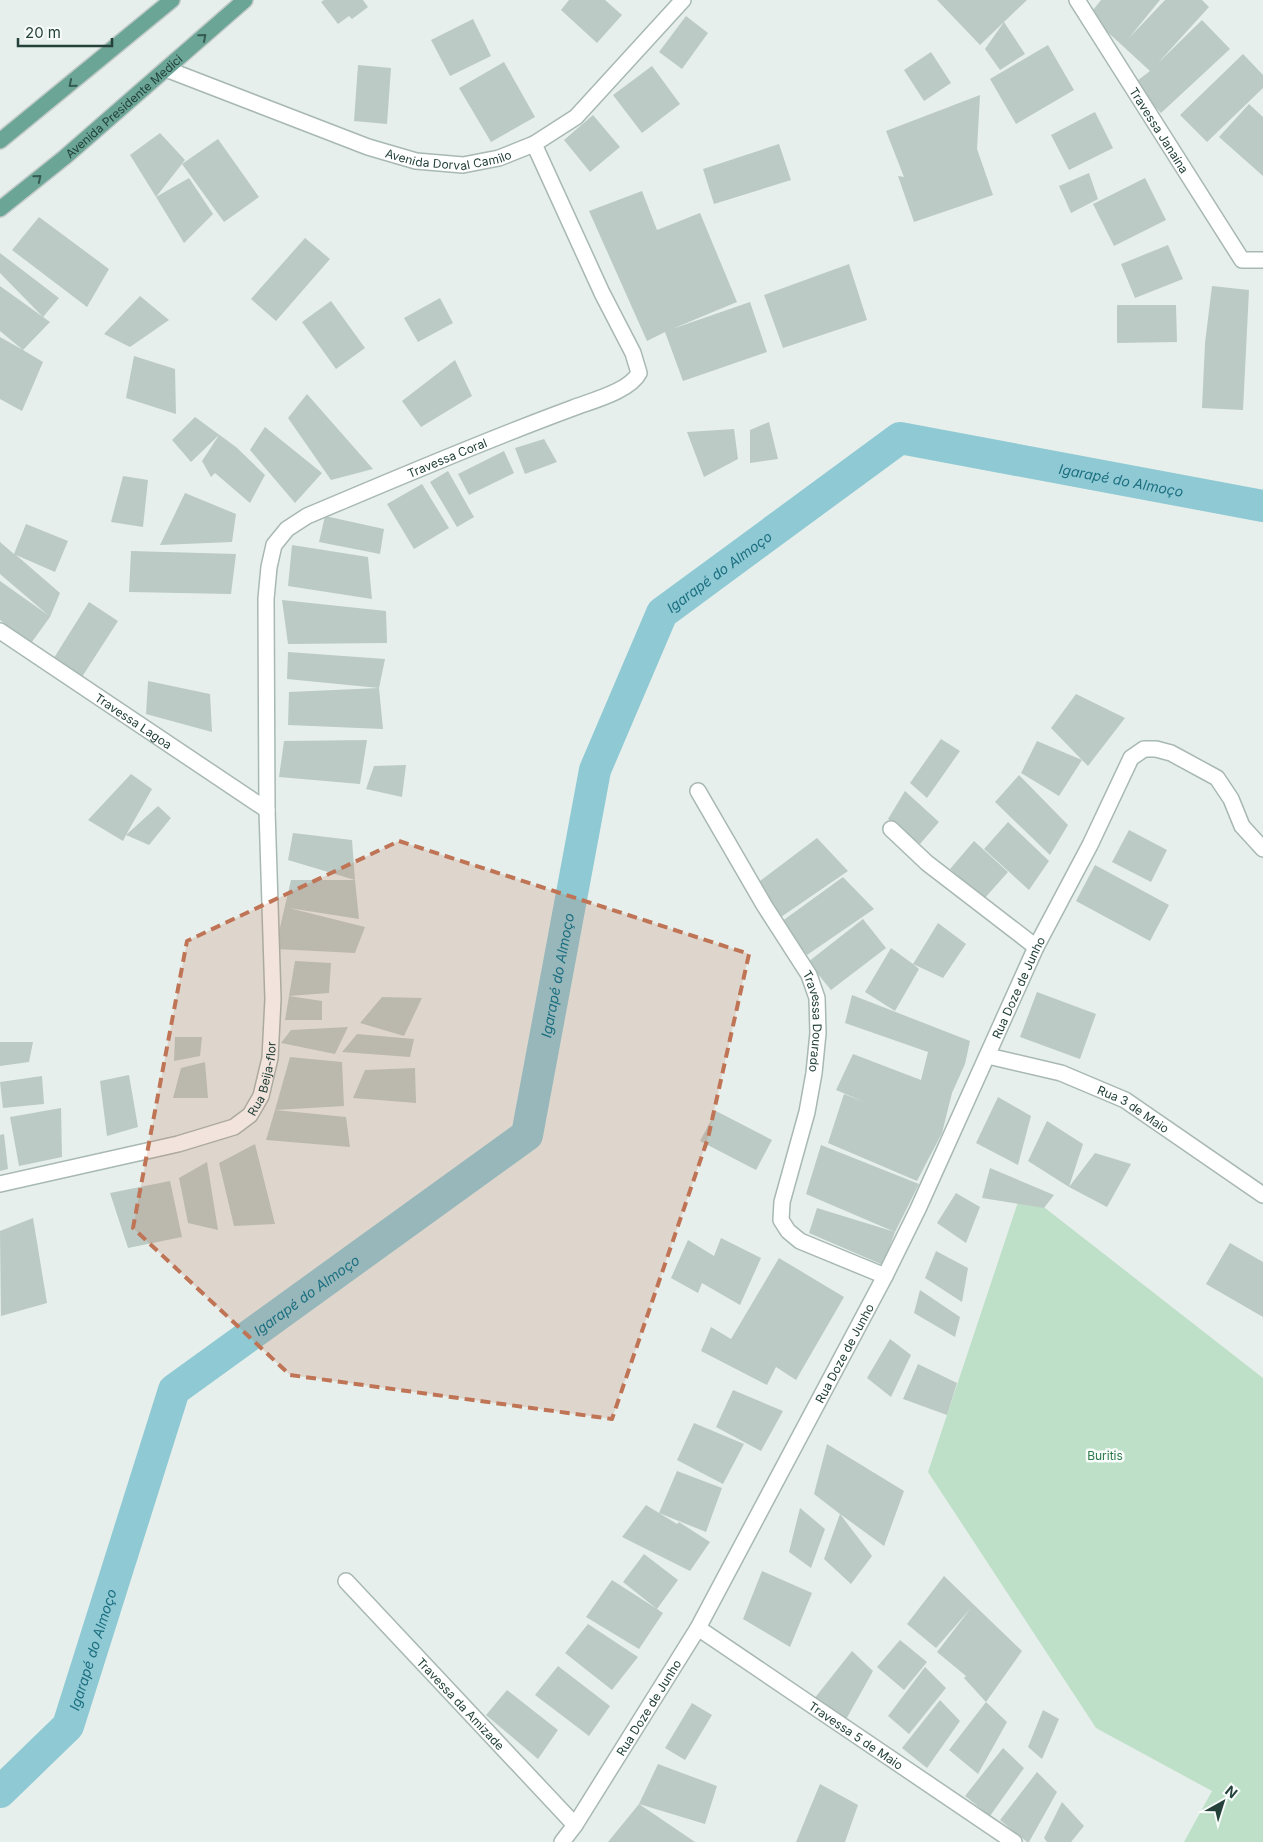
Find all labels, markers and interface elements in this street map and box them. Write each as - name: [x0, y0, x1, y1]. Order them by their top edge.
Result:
- scale bar: [18, 15, 111, 47]
- text: 20 m: [25, 23, 61, 42]
- one-way arrow: [197, 34, 206, 42]
- street label: Avenida Presidente Medici: [62, 51, 185, 161]
- one-way arrow: [68, 78, 77, 87]
- street label: Travessa Janaína: [1127, 84, 1192, 176]
- street label: Avenida Dorval Camilo: [384, 145, 513, 173]
- one-way arrow: [32, 176, 41, 184]
- street label: Travessa Coral: [405, 434, 489, 480]
- water label: Igarapé do Almoço: [1058, 459, 1185, 499]
- water label: Igarapé do Almoço: [663, 527, 775, 616]
- street label: Travessa Lagoa: [92, 690, 175, 752]
- water label: Igarapé do Almoço: [537, 912, 577, 1039]
- street label: Rua Doze de Junho: [988, 934, 1048, 1041]
- street label: Travessa Dourado: [800, 967, 826, 1073]
- street label: Rua Beija-flor: [244, 1041, 278, 1118]
- street label: Rua 3 de Maio: [1095, 1082, 1172, 1136]
- water label: Igarapé do Almoço: [250, 1251, 362, 1338]
- street label: Rua Doze de Junho: [812, 1301, 877, 1405]
- park label: Buritis: [1087, 1448, 1123, 1463]
- water label: Igarapé do Almoço: [65, 1587, 119, 1712]
- street label: Travessa da Amizade: [414, 1654, 508, 1753]
- street label: Rua Doze de Junho: [613, 1657, 684, 1758]
- street label: Travessa 5 de Maio: [806, 1698, 906, 1772]
- north arrow: [1198, 1777, 1248, 1827]
- text: N: [1222, 1782, 1241, 1801]

